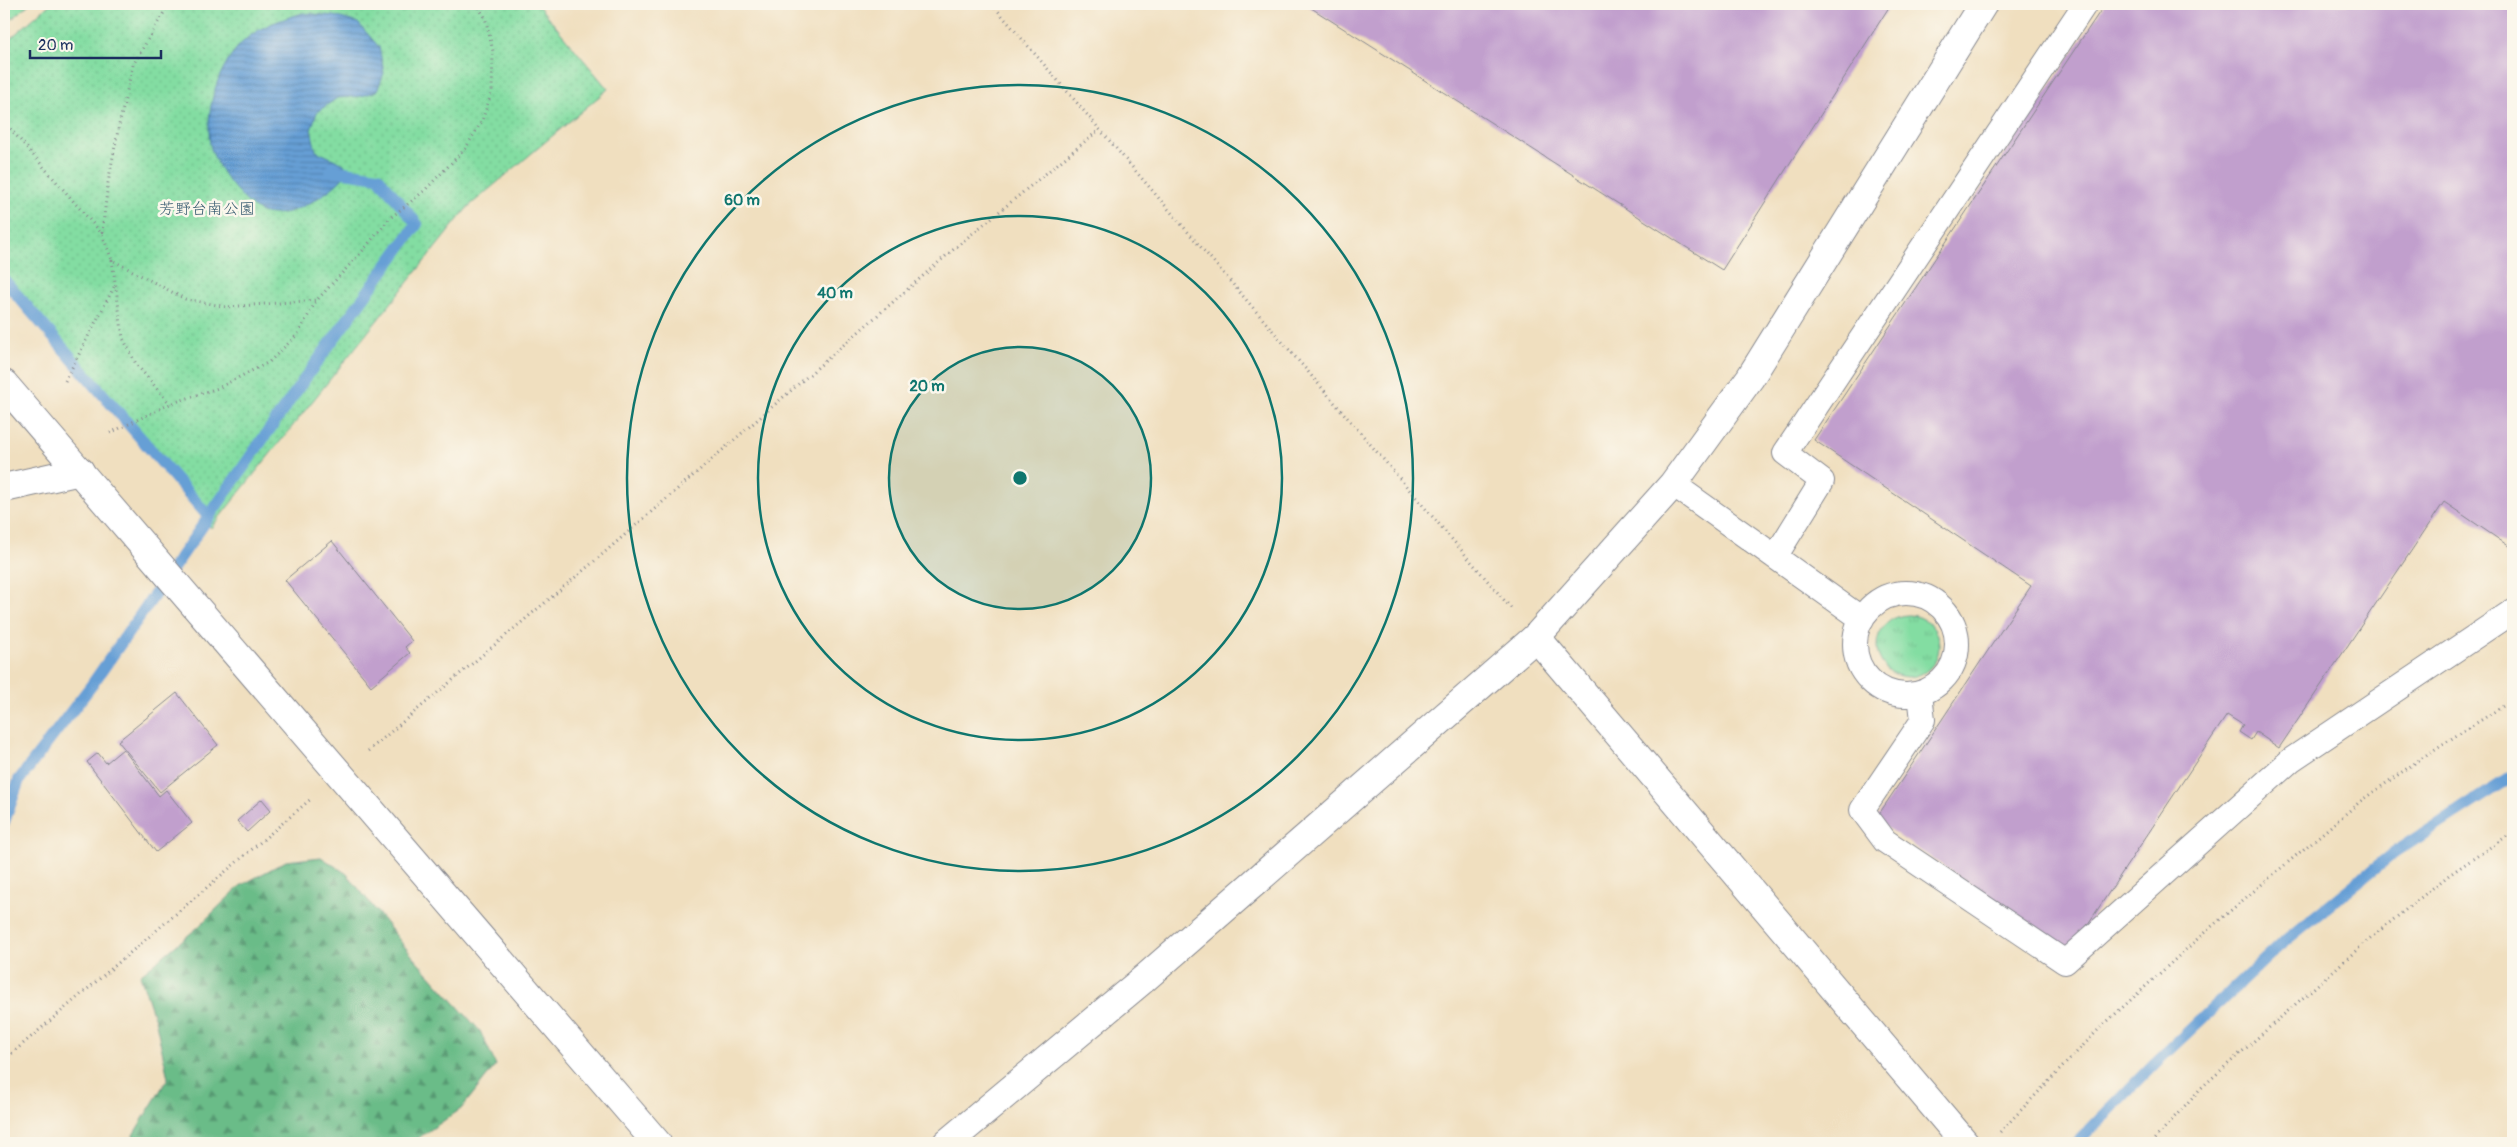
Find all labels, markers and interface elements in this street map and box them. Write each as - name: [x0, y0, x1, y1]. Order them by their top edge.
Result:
- scale bar: [30, 28, 161, 60]
- text: 20 m: [38, 36, 73, 55]
- text: 60 m: [724, 191, 760, 210]
- park label: 芳野台南公園: [159, 199, 255, 219]
- text: 40 m: [817, 284, 853, 303]
- text: 20 m: [909, 377, 945, 396]
- centre of rings: [1011, 469, 1029, 487]

